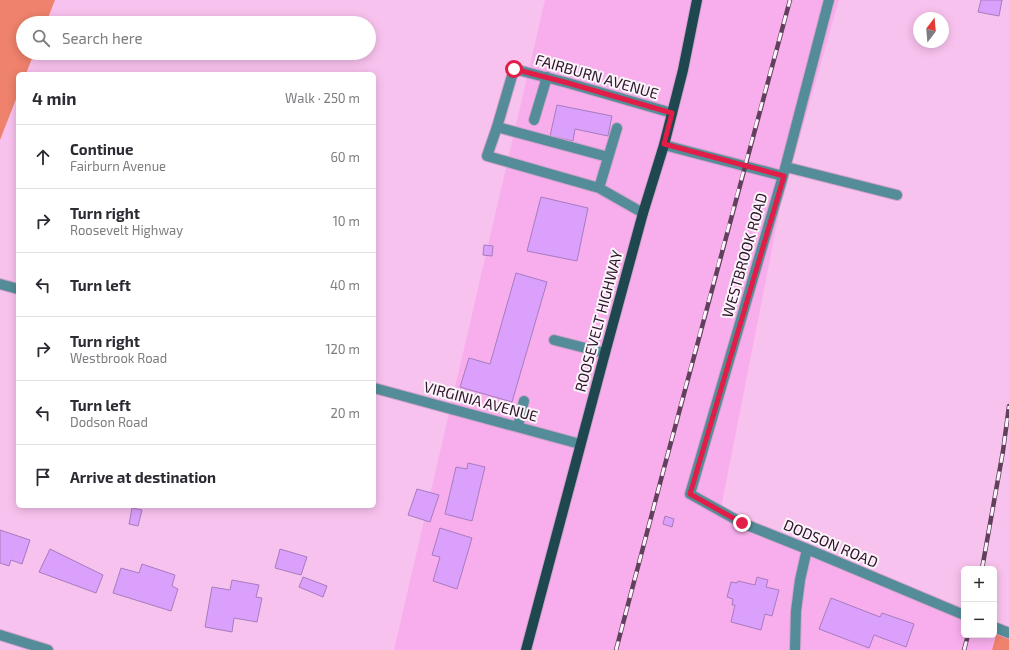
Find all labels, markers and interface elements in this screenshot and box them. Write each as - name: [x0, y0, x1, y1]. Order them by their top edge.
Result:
- north arrow: [913, 12, 949, 48]
- search box: [16, 16, 376, 60]
- icon: search: [30, 27, 52, 49]
- text: Search here: [62, 29, 143, 47]
- street label: FAIRBURN AVENUE: [533, 50, 661, 102]
- route start: [505, 60, 523, 78]
- text: 4 min: [32, 88, 76, 108]
- text: Walk · 250 m: [285, 90, 360, 106]
- text: Continue: [70, 140, 133, 158]
- icon: ahead: [32, 146, 54, 168]
- text: 60 m: [330, 149, 360, 165]
- text: Fairburn Avenue: [70, 158, 166, 174]
- street label: WESTBROOK ROAD: [718, 191, 770, 319]
- text: Turn right: [70, 204, 140, 222]
- icon: right: [32, 210, 54, 232]
- text: 10 m: [333, 213, 360, 229]
- text: Roosevelt Highway: [70, 222, 183, 238]
- street label: ROOSEVELT HIGHWAY: [570, 248, 626, 394]
- icon: left: [32, 274, 54, 296]
- text: Turn left: [70, 276, 131, 294]
- text: 40 m: [330, 277, 360, 293]
- text: Turn right: [70, 332, 140, 350]
- icon: right: [32, 338, 54, 360]
- text: 120 m: [325, 341, 360, 357]
- text: Westbrook Road: [70, 350, 167, 366]
- street label: VIRGINIA AVENUE: [422, 377, 540, 425]
- text: Turn left: [70, 396, 131, 414]
- icon: left: [32, 402, 54, 424]
- text: 20 m: [331, 405, 360, 421]
- text: Dodson Road: [70, 414, 148, 430]
- icon: arrive: [32, 466, 54, 488]
- text: Arrive at destination: [70, 468, 216, 486]
- route end: [733, 514, 751, 532]
- street label: DODSON ROAD: [781, 515, 881, 571]
- map controls: [961, 566, 997, 638]
- button: +: [961, 566, 997, 602]
- button: −: [961, 602, 997, 638]

